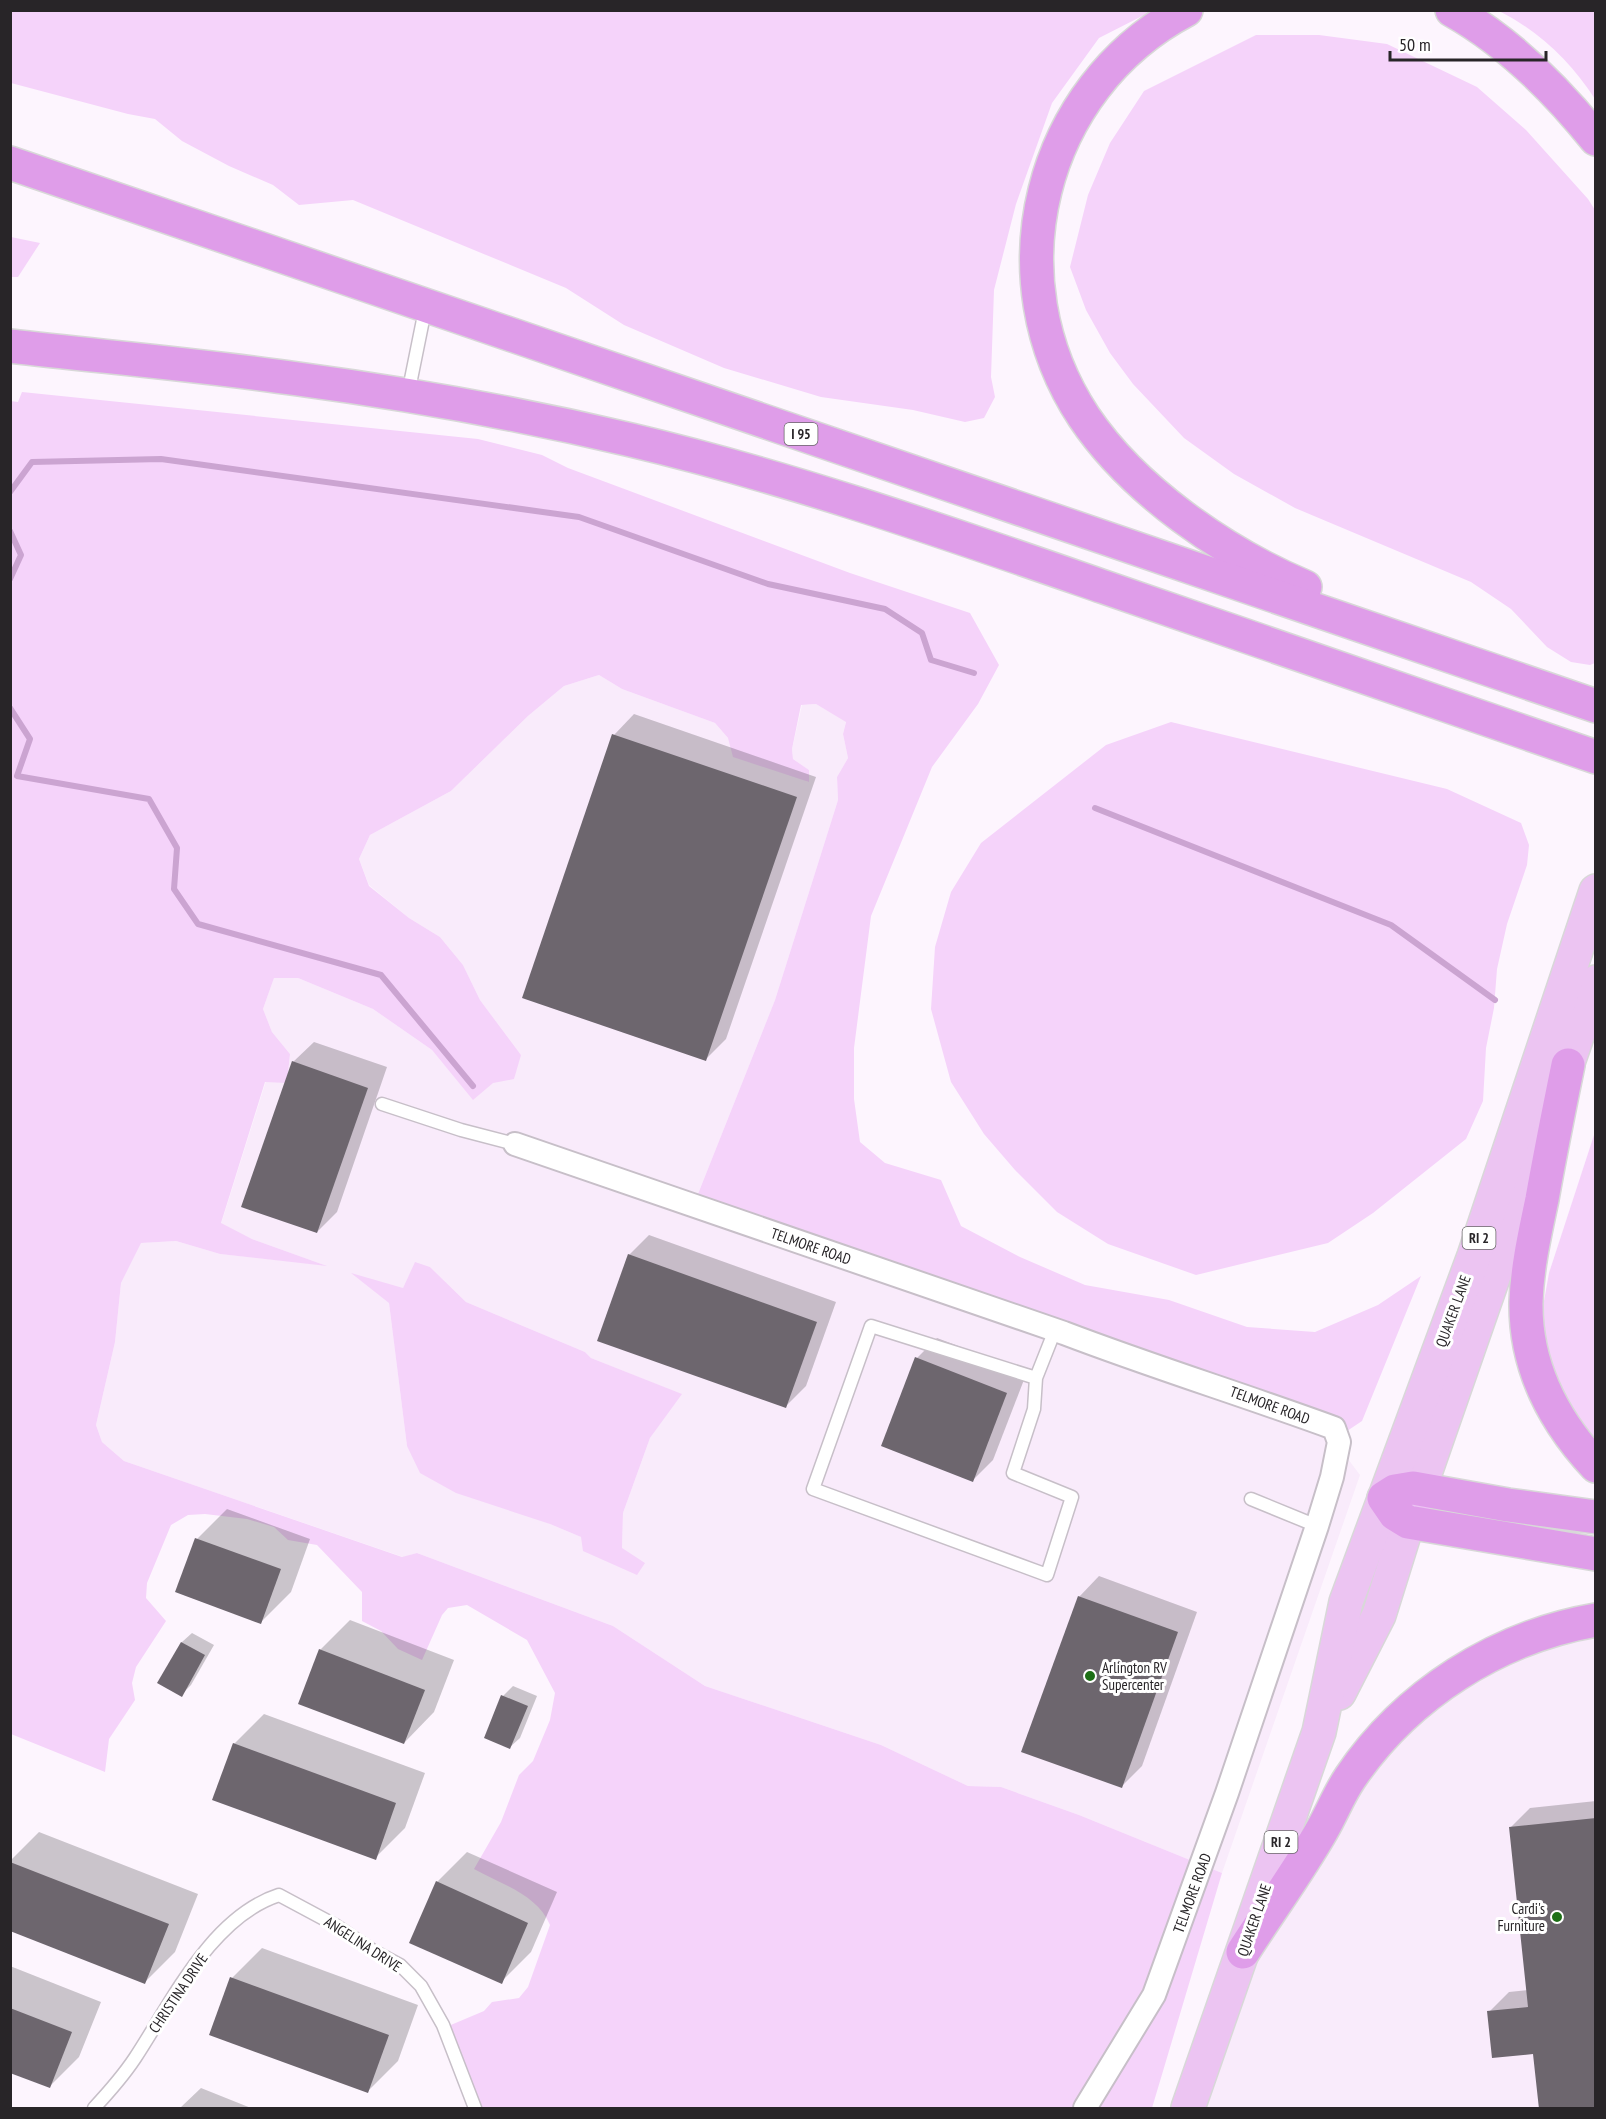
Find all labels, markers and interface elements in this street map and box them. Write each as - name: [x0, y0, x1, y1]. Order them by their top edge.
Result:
- scale bar: [1390, 24, 1546, 62]
- text: 50 m: [1399, 33, 1431, 56]
- road number: I 95: [784, 423, 818, 445]
- street label: TELMORE ROAD: [768, 1223, 854, 1269]
- road number: RI 2: [1462, 1227, 1496, 1249]
- street label: QUAKER LANE: [1431, 1272, 1475, 1350]
- street label: TELMORE ROAD: [1227, 1382, 1313, 1428]
- place label: Arlington RV Supercenter: [1102, 1658, 1167, 1694]
- marker: Arlington RV Supercenter: [1083, 1669, 1097, 1683]
- road number: RI 2: [1264, 1831, 1298, 1853]
- street label: TELMORE ROAD: [1169, 1850, 1215, 1936]
- street label: QUAKER LANE: [1233, 1881, 1275, 1959]
- place label: Cardi's Furniture: [1497, 1899, 1545, 1935]
- marker: Cardi's Furniture: [1550, 1910, 1564, 1924]
- street label: ANGELINA DRIVE: [321, 1912, 405, 1976]
- street label: CHRISTINA DRIVE: [144, 1950, 212, 2036]

